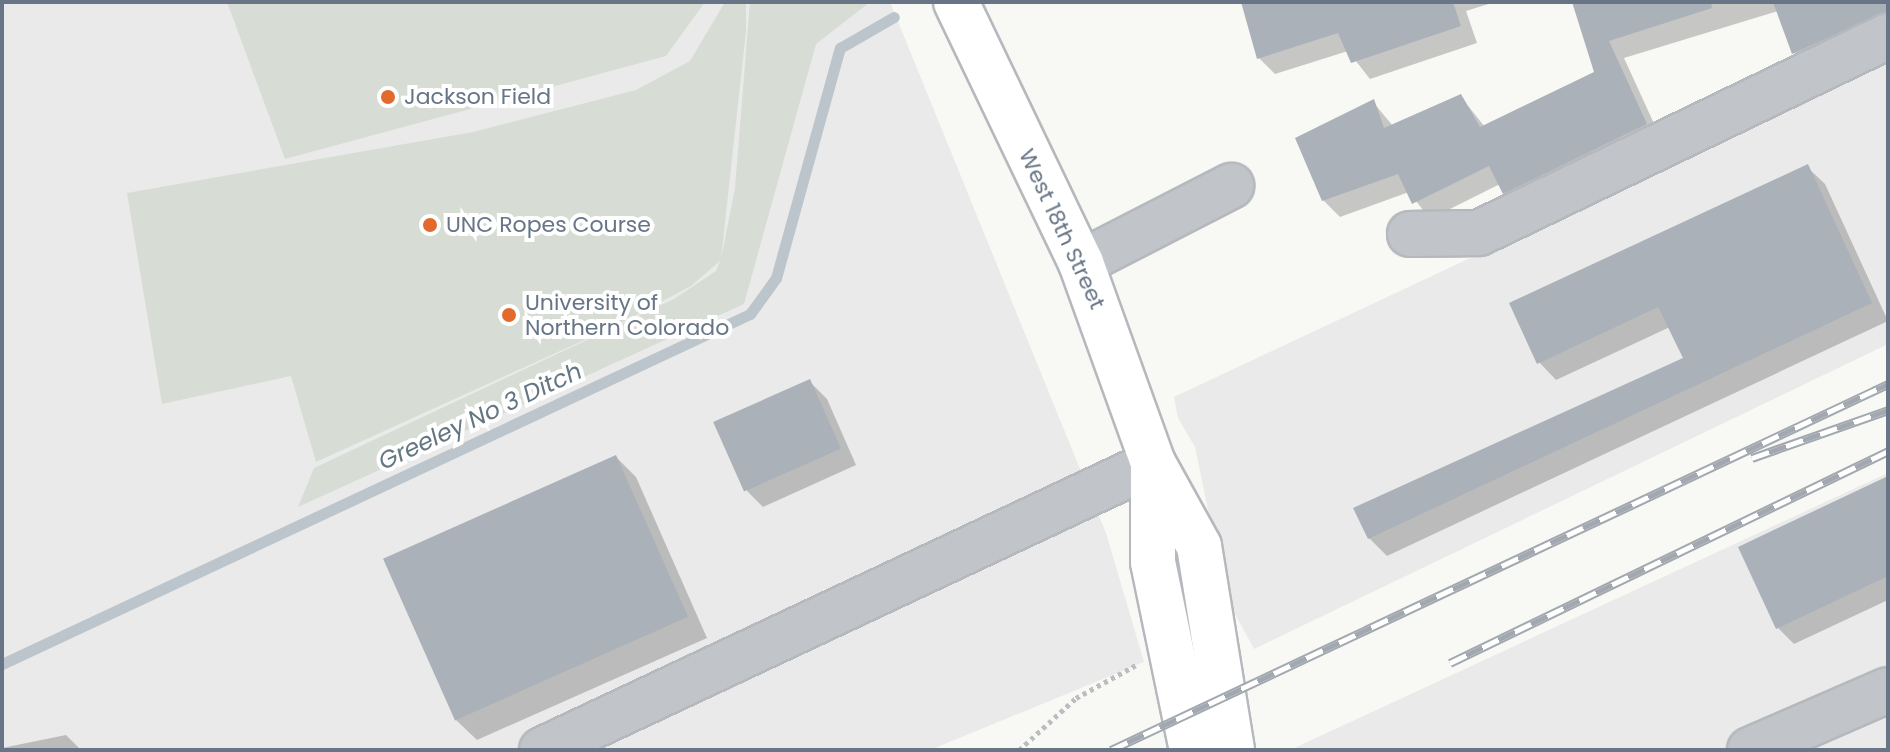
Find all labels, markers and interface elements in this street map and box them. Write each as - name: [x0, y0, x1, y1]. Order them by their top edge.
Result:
- place label: Jackson Field: [404, 84, 551, 110]
- marker: Jackson Field: [379, 88, 397, 106]
- street label: West 18th Street: [1013, 145, 1111, 313]
- place label: UNC Ropes Course: [446, 212, 651, 238]
- marker: UNC Ropes Course: [421, 216, 439, 234]
- place label: University of Northern Colorado: [525, 289, 729, 340]
- marker: University of Northern Colorado: [500, 306, 518, 324]
- water label: Greeley No 3 Ditch: [374, 356, 586, 476]

